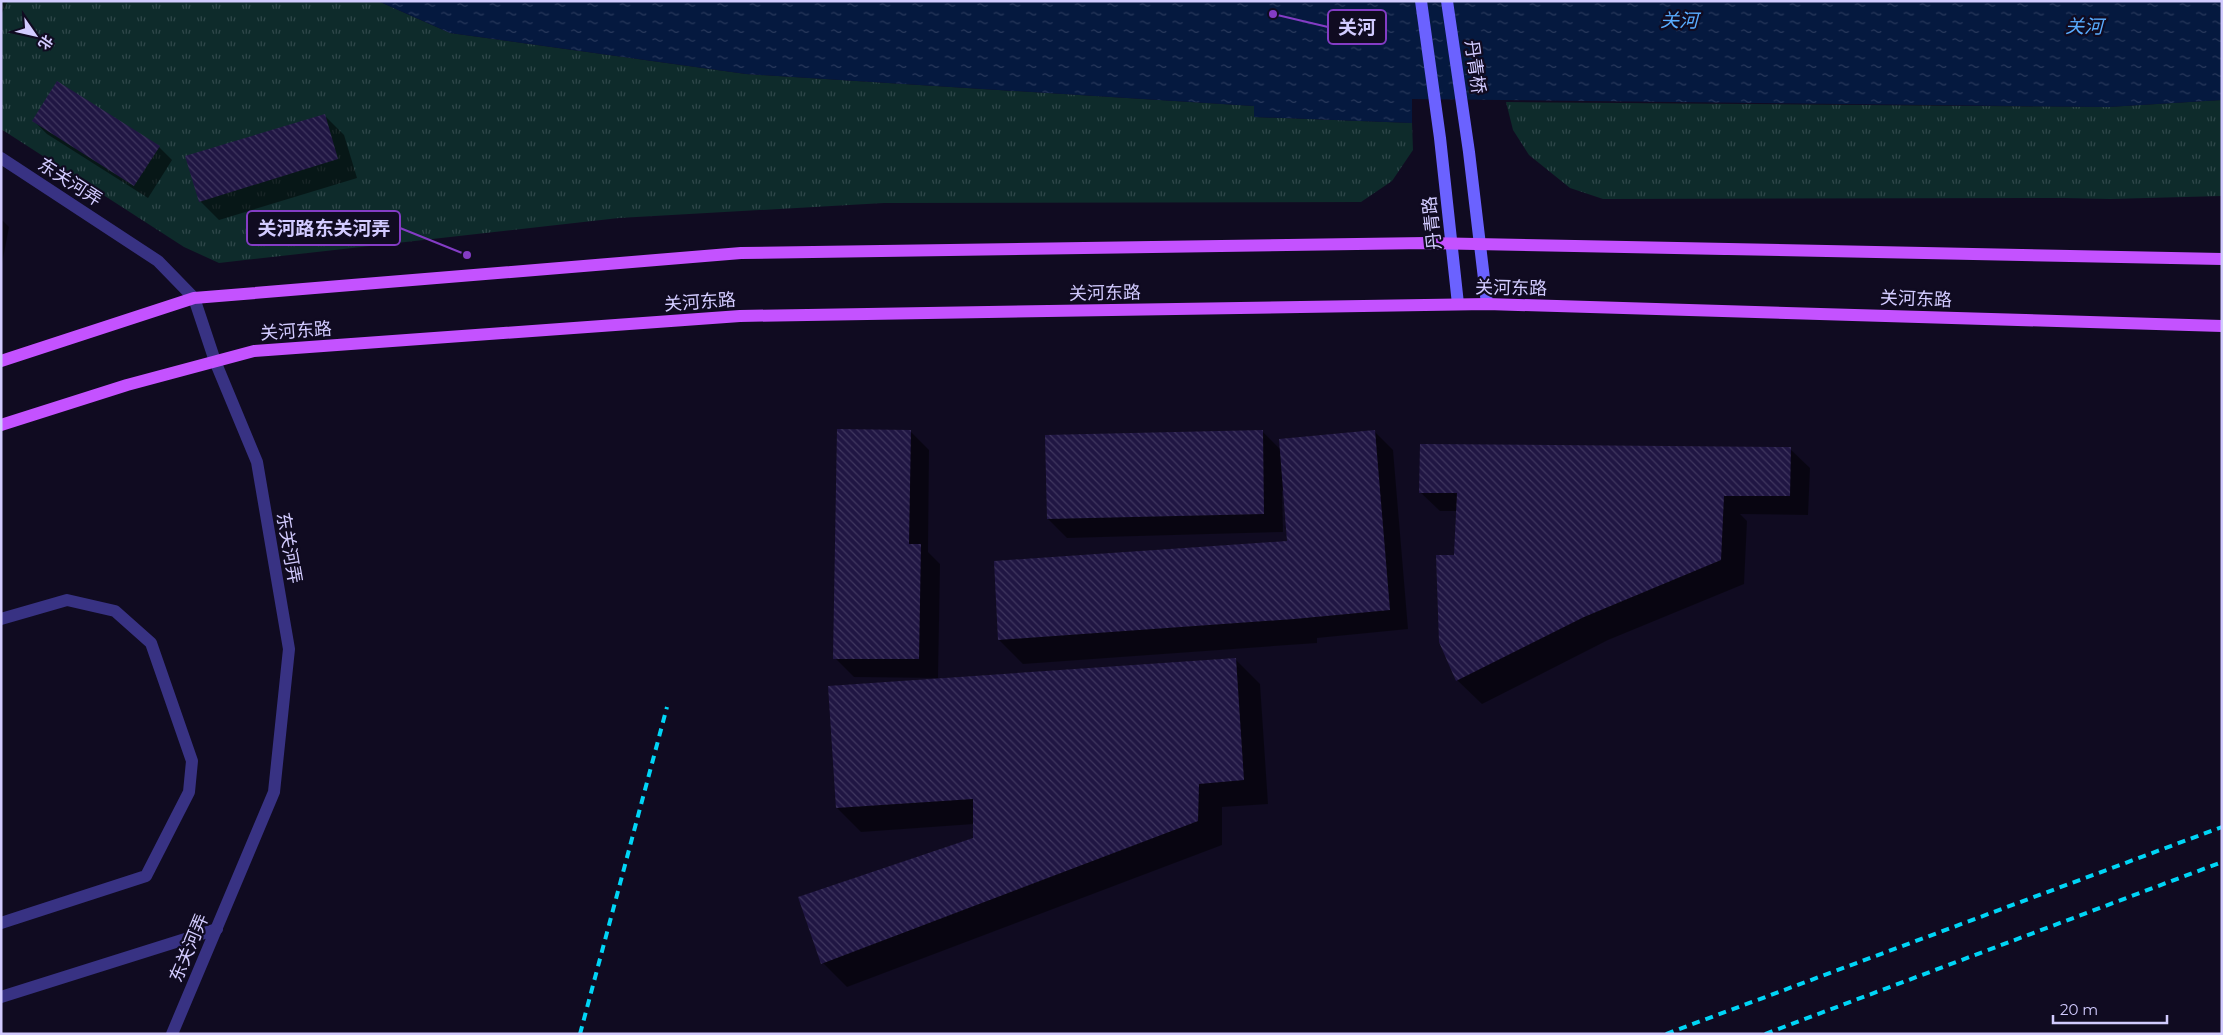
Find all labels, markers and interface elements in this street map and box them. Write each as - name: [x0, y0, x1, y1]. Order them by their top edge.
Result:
- water label: 关河: [1660, 9, 1702, 32]
- north arrow: [10, 10, 60, 60]
- callout: 关河: [1328, 10, 1386, 44]
- water label: 关河: [2065, 15, 2107, 38]
- text: 关河: [1338, 16, 1376, 39]
- text: 北: [34, 31, 57, 53]
- street label: 丹青桥: [1460, 39, 1490, 95]
- street label: 东关河弄: [34, 153, 106, 211]
- street label: 丹青路: [1418, 195, 1446, 251]
- callout: 关河路东关河弄: [247, 211, 400, 245]
- text: 关河路东关河弄: [257, 217, 391, 240]
- street label: 关河东路: [1475, 276, 1547, 300]
- street label: 关河东路: [1069, 281, 1141, 305]
- street label: 关河东路: [1880, 287, 1952, 311]
- street label: 关河东路: [663, 289, 737, 315]
- street label: 关河东路: [259, 318, 333, 344]
- street label: 东关河弄: [272, 511, 306, 585]
- street label: 东关河弄: [165, 911, 213, 985]
- scale bar: [2053, 992, 2167, 1024]
- text: 20 m: [2060, 1000, 2098, 1019]

